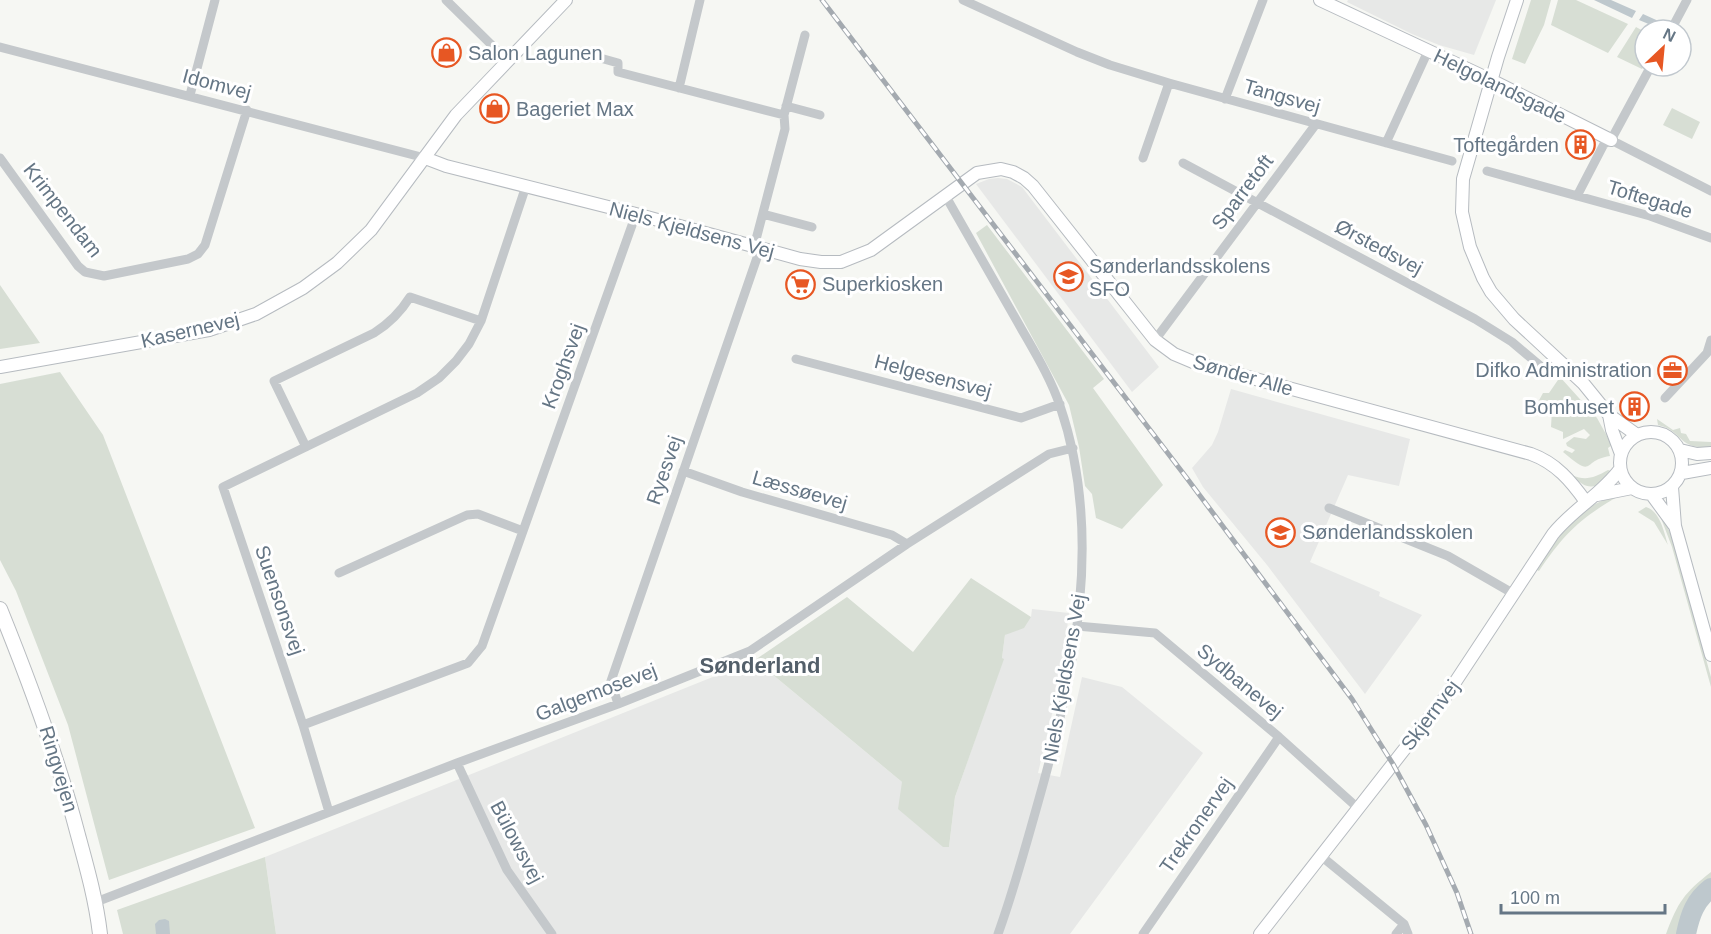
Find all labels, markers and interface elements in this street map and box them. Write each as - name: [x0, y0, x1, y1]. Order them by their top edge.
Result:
- north arrow: [1633, 18, 1693, 78]
- text: N: [1660, 25, 1678, 45]
- shop icon: Salon Lagunen: [431, 37, 463, 69]
- place label: Salon Lagunen: [468, 42, 603, 64]
- street label: Helgolandsgade: [1430, 44, 1570, 128]
- street label: Idomvej: [180, 64, 254, 104]
- street label: Tangsvej: [1241, 75, 1323, 117]
- shop icon: Bageriet Max: [479, 93, 511, 125]
- place label: Bageriet Max: [516, 98, 634, 120]
- building icon: Toftegården: [1564, 129, 1596, 161]
- place label: Toftegården: [1453, 134, 1559, 156]
- street label: Sparretoft: [1207, 150, 1277, 234]
- street label: Krimpendam: [19, 159, 107, 261]
- street label: Toftegade: [1605, 176, 1695, 222]
- street label: Niels Kjeldsens Vej: [607, 197, 777, 263]
- street label: Ørstedsvej: [1332, 215, 1426, 279]
- place label: Sønderlandsskolens SFO: [1089, 255, 1270, 300]
- school or university icon: Sønderlandsskolens SFO: [1052, 261, 1084, 293]
- supermarket icon: Superkiosken: [785, 268, 817, 300]
- place label: Superkiosken: [822, 273, 943, 295]
- street label: Kasernevej: [139, 308, 241, 352]
- street label: Kroghsvej: [537, 320, 589, 412]
- street label: Helgesensvej: [872, 350, 994, 402]
- street label: Sønder Alle: [1190, 350, 1296, 400]
- office icon: Difko Administration: [1657, 354, 1689, 386]
- place label: Difko Administration: [1475, 359, 1652, 381]
- building icon: Bomhuset: [1619, 391, 1651, 423]
- place label: Bomhuset: [1524, 396, 1614, 418]
- street label: Ryesvej: [642, 433, 686, 507]
- street label: Læssøevej: [750, 466, 850, 514]
- school or university icon: Sønderlandsskolen: [1265, 516, 1297, 548]
- place label: Sønderlandsskolen: [1302, 521, 1473, 543]
- street label: Suensonsvej: [251, 542, 309, 658]
- street label: Niels Kjeldsens Vej: [1038, 592, 1090, 764]
- street label: Sydbanevej: [1193, 639, 1287, 723]
- district label: Sønderland: [699, 653, 821, 678]
- street label: Galgemosevej: [532, 659, 660, 725]
- street label: Skjernvej: [1396, 676, 1464, 754]
- street label: Ringvejen: [35, 723, 83, 815]
- street label: Trekronervej: [1155, 773, 1237, 877]
- street label: Bülowsvej: [486, 797, 548, 887]
- scale bar: [1501, 877, 1664, 915]
- text: 100 m: [1510, 888, 1560, 908]

